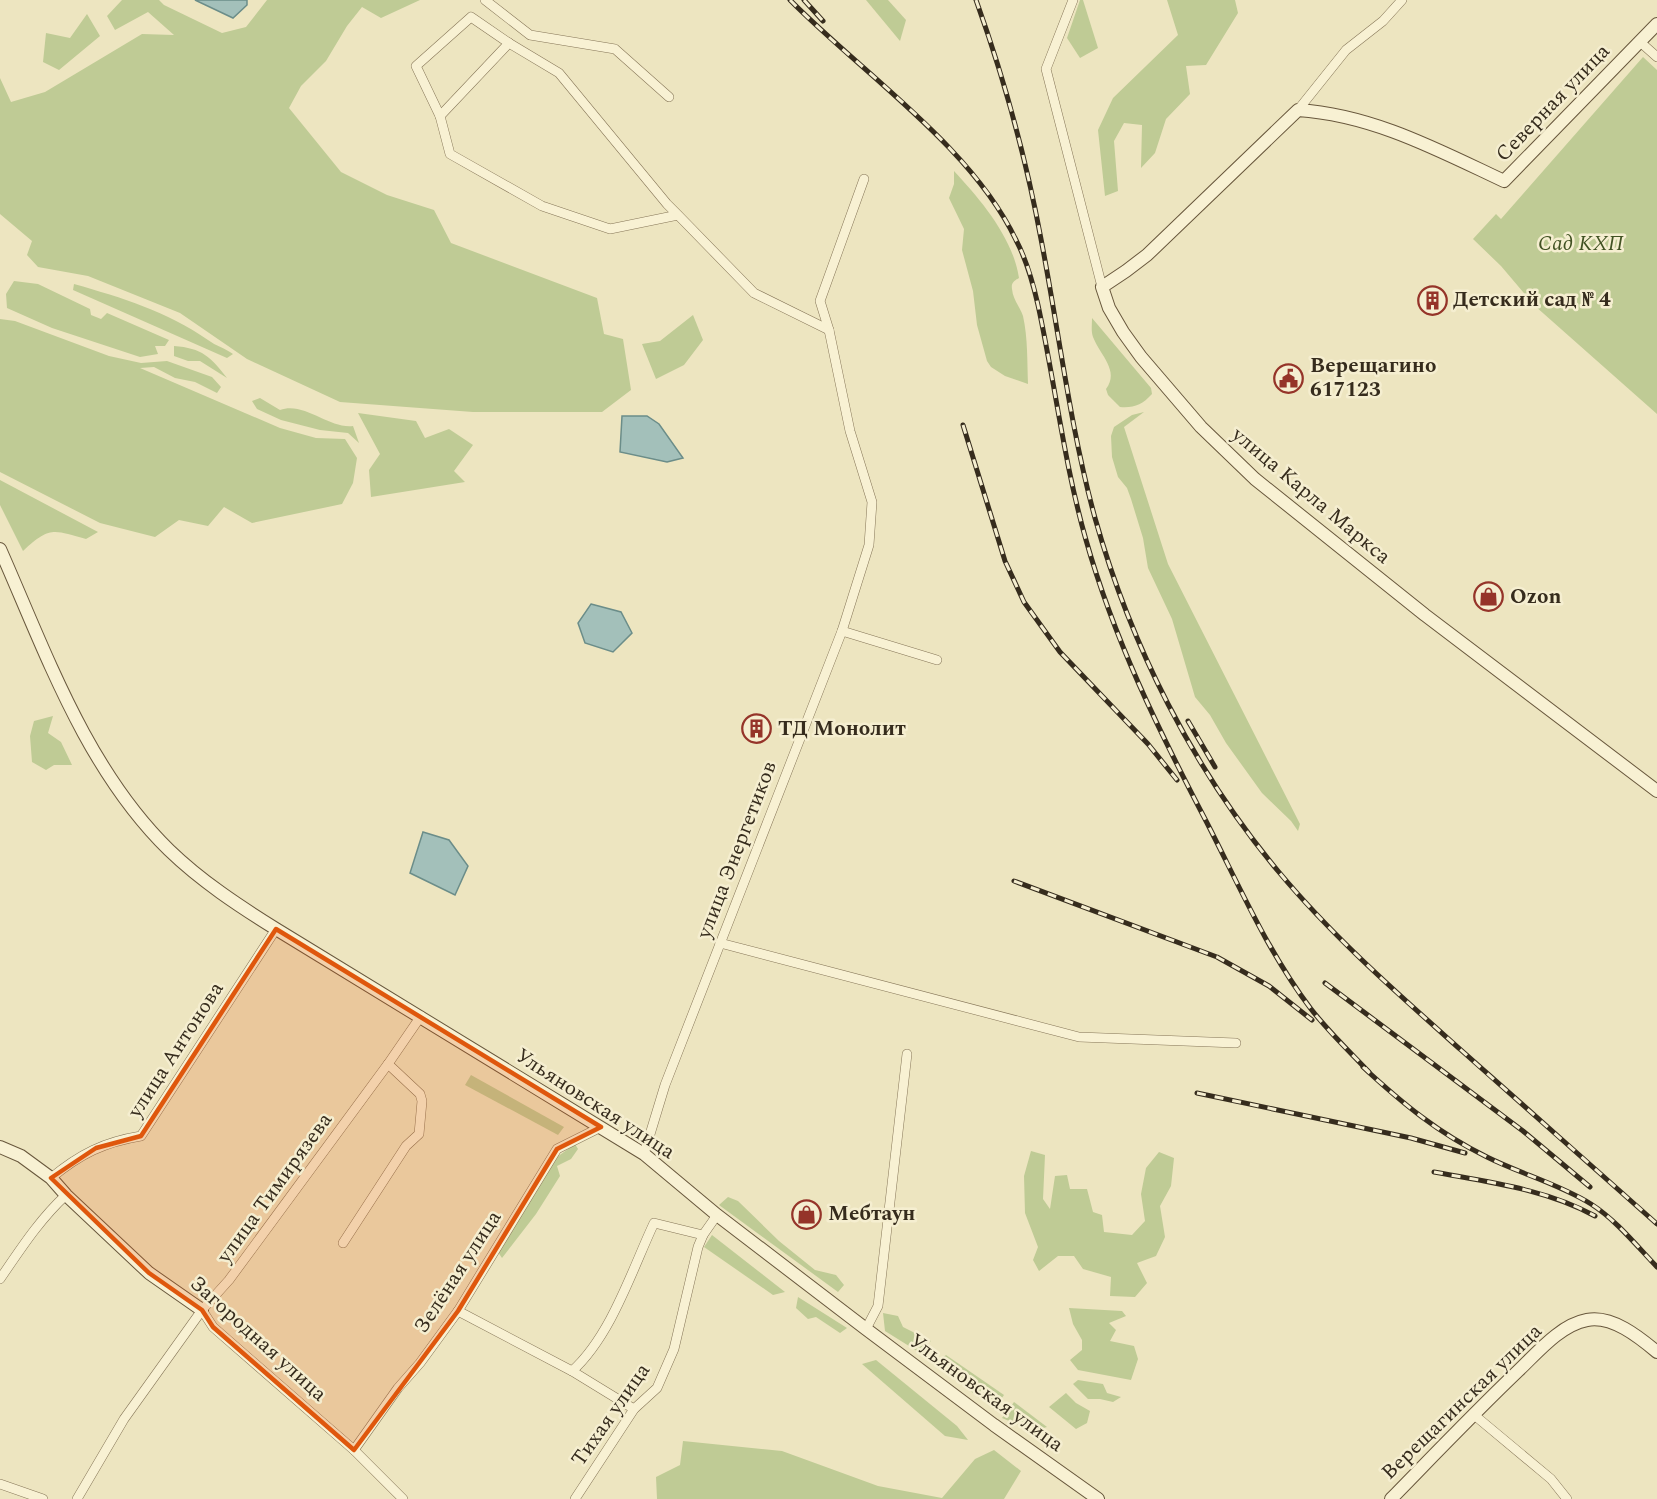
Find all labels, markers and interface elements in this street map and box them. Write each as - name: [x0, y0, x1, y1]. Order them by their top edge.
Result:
- street label: Северная улица: [1488, 36, 1618, 169]
- park label: Сад КХП: [1538, 228, 1624, 260]
- building icon: Детский сад № 4: [1416, 284, 1448, 316]
- place label: Детский сад № 4: [1453, 284, 1611, 316]
- place label: Верещагино 617123: [1310, 350, 1437, 406]
- public building icon: Верещагино 617123: [1273, 362, 1305, 394]
- street label: улица Карла Маркса: [1224, 419, 1398, 573]
- shop icon: Ozon: [1473, 581, 1505, 613]
- place label: Ozon: [1510, 581, 1562, 613]
- building icon: ТД Монолит: [741, 713, 773, 745]
- place label: ТД Монолит: [778, 713, 906, 745]
- street label: улица Энергетиков: [688, 757, 786, 944]
- street label: улица Антонова: [119, 975, 233, 1125]
- street label: Ульяновская улица: [509, 1040, 682, 1168]
- street label: улица Тимирязева: [209, 1105, 341, 1271]
- shop icon: Мебтаун: [791, 1198, 823, 1230]
- place label: Мебтаун: [828, 1198, 916, 1230]
- street label: Зелёная улица: [406, 1203, 510, 1340]
- street label: Загородная улица: [182, 1268, 334, 1410]
- street label: Верещагинская улица: [1374, 1316, 1550, 1488]
- street label: Ульяновская улица: [902, 1326, 1071, 1461]
- street label: Тихая улица: [563, 1356, 659, 1473]

